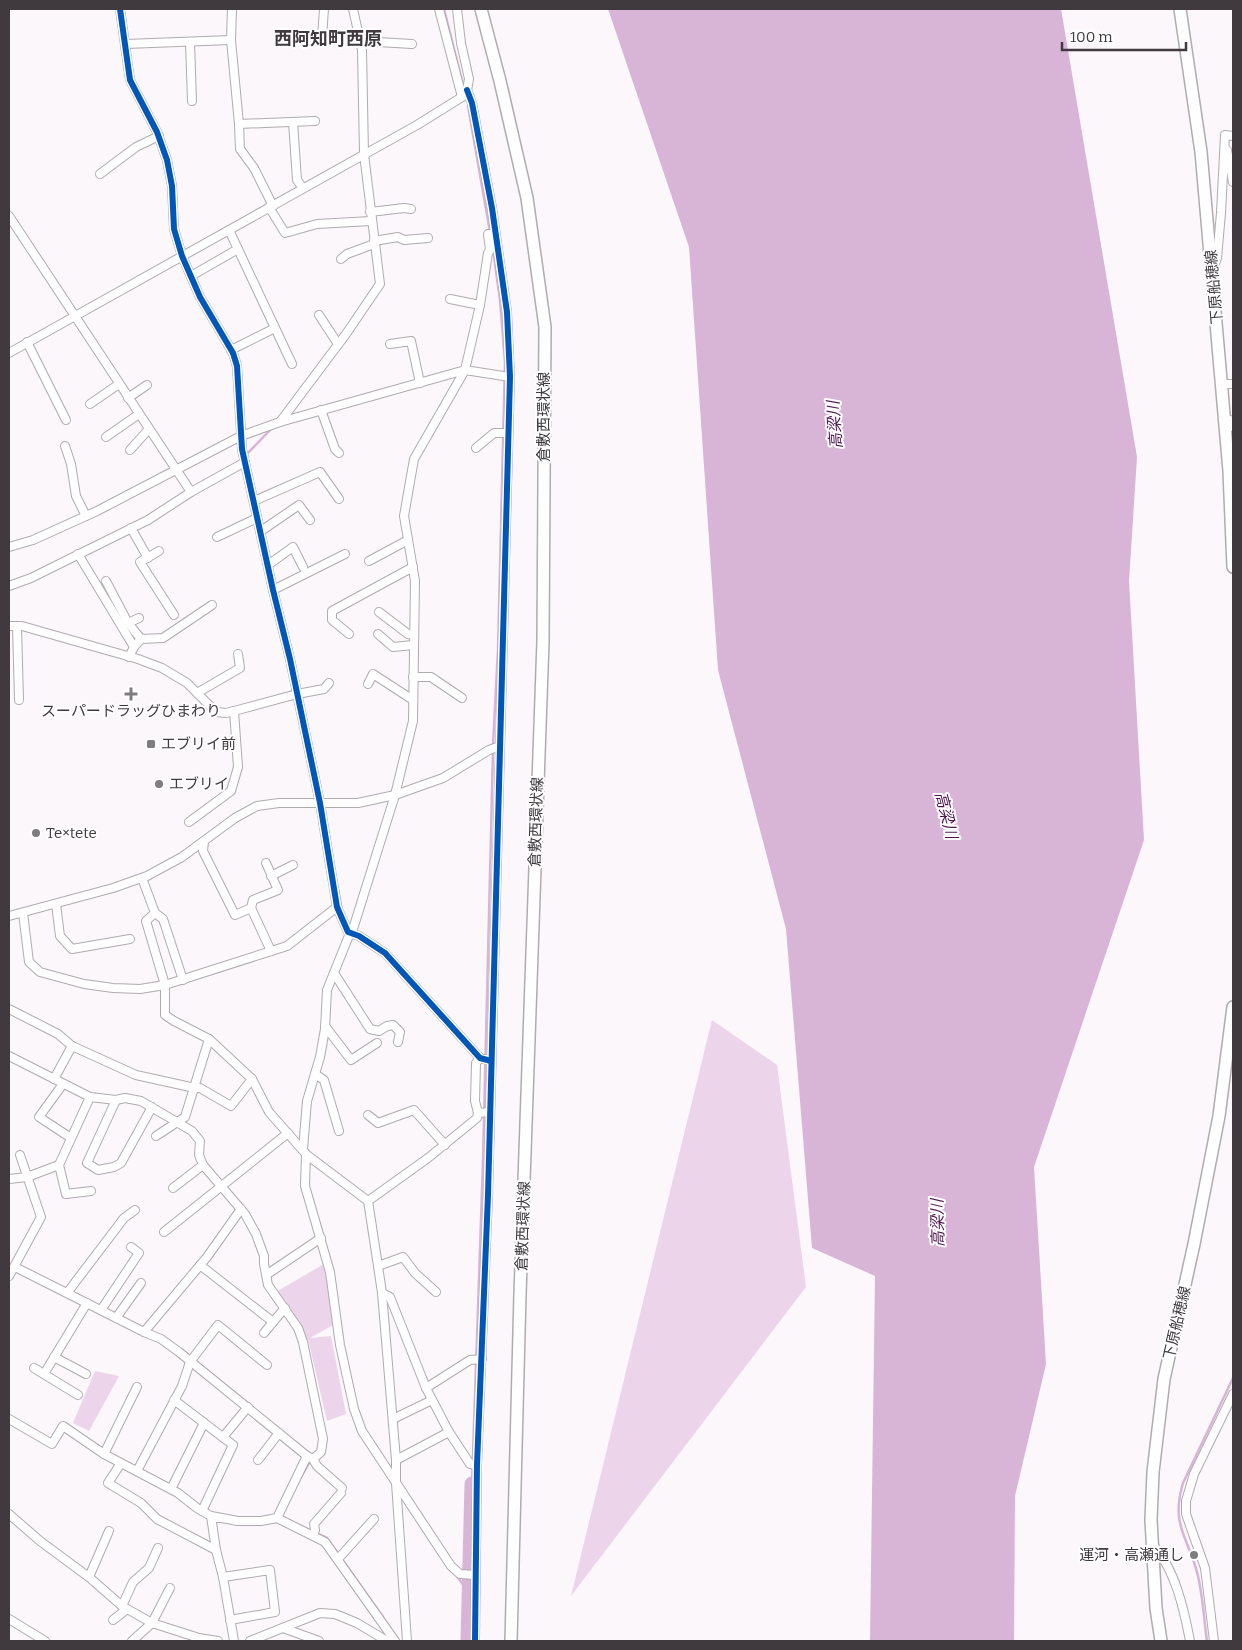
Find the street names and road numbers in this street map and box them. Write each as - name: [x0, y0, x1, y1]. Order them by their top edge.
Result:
- street label: 下原船穂線: [1202, 249, 1226, 325]
- street label: 倉敷西環状線: [535, 372, 553, 462]
- street label: 倉敷西環状線: [525, 777, 547, 867]
- street label: 倉敷西環状線: [512, 1181, 534, 1271]
- street label: 下原船穂線: [1160, 1284, 1194, 1362]

